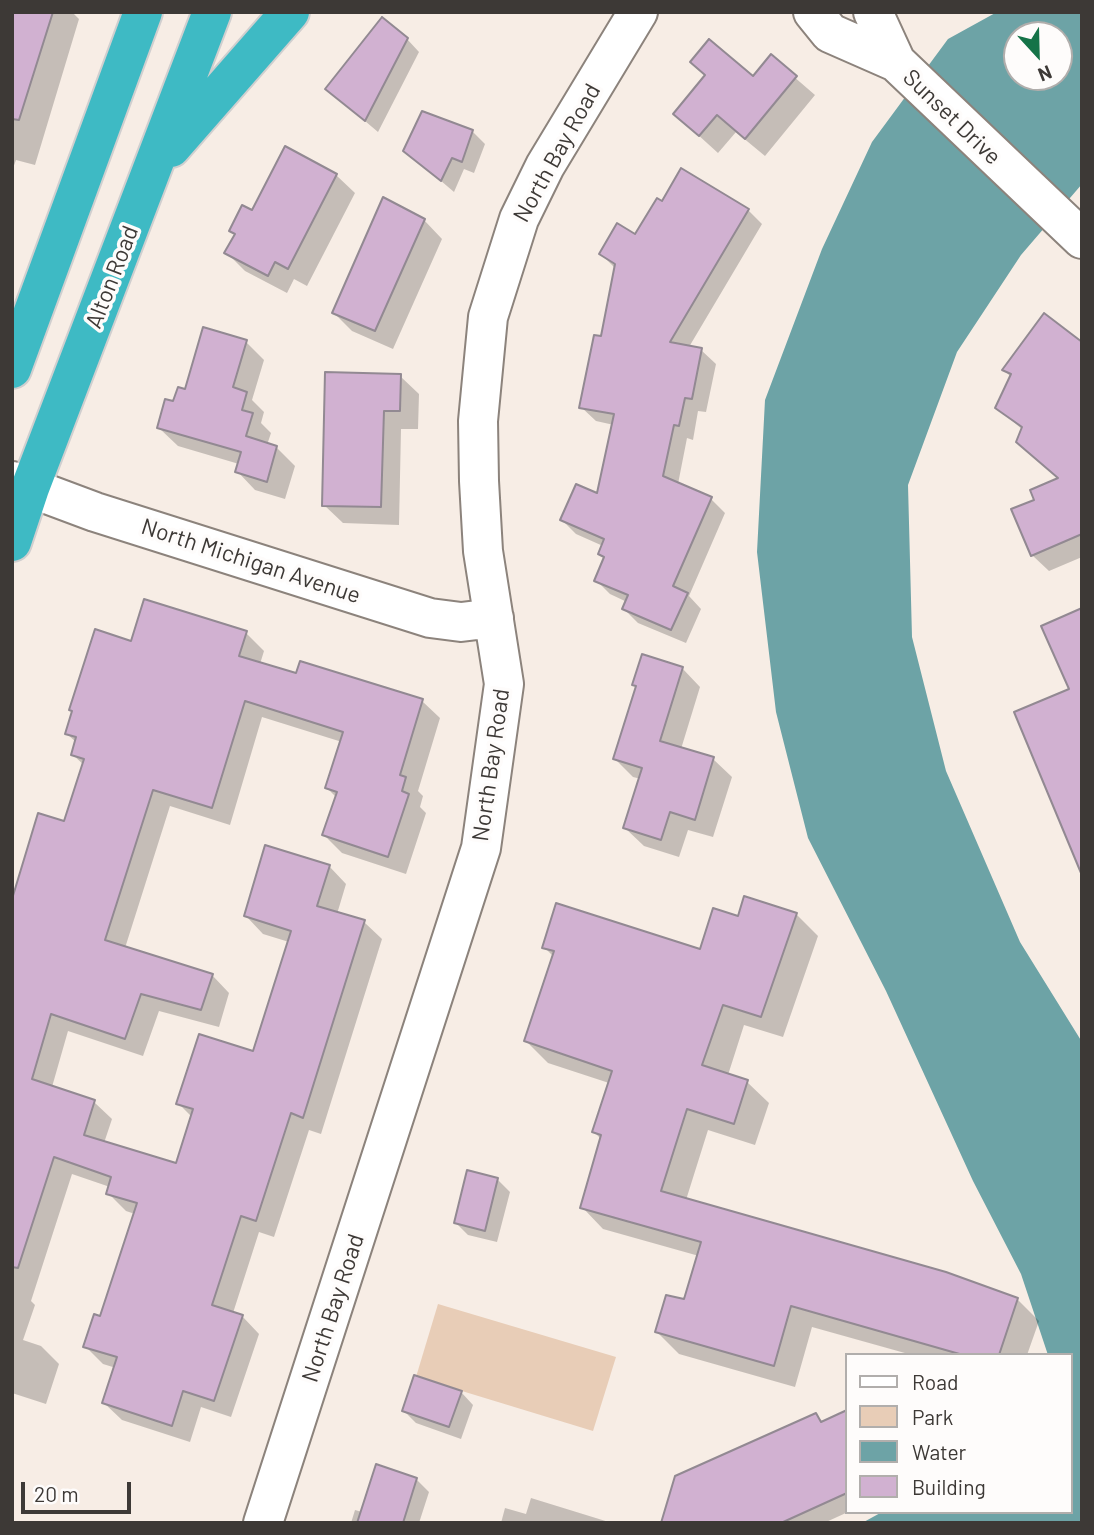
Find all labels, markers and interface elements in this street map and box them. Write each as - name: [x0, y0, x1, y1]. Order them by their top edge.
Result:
- north arrow: [1003, 21, 1073, 91]
- text: N: [1035, 61, 1055, 87]
- street label: Sunset Drive: [897, 63, 1007, 171]
- street label: North Bay Road: [508, 79, 606, 227]
- street label: Alton Road: [80, 222, 144, 332]
- street label: North Michigan Avenue: [138, 513, 364, 609]
- street label: North Bay Road: [467, 687, 515, 843]
- street label: North Bay Road: [296, 1230, 370, 1386]
- legend: [846, 1353, 1073, 1514]
- text: Road: [912, 1369, 958, 1394]
- text: Park: [912, 1404, 953, 1429]
- text: Water: [912, 1439, 966, 1464]
- scale bar: [24, 1468, 135, 1512]
- text: Building: [912, 1474, 986, 1499]
- text: 20 m: [34, 1481, 79, 1506]

